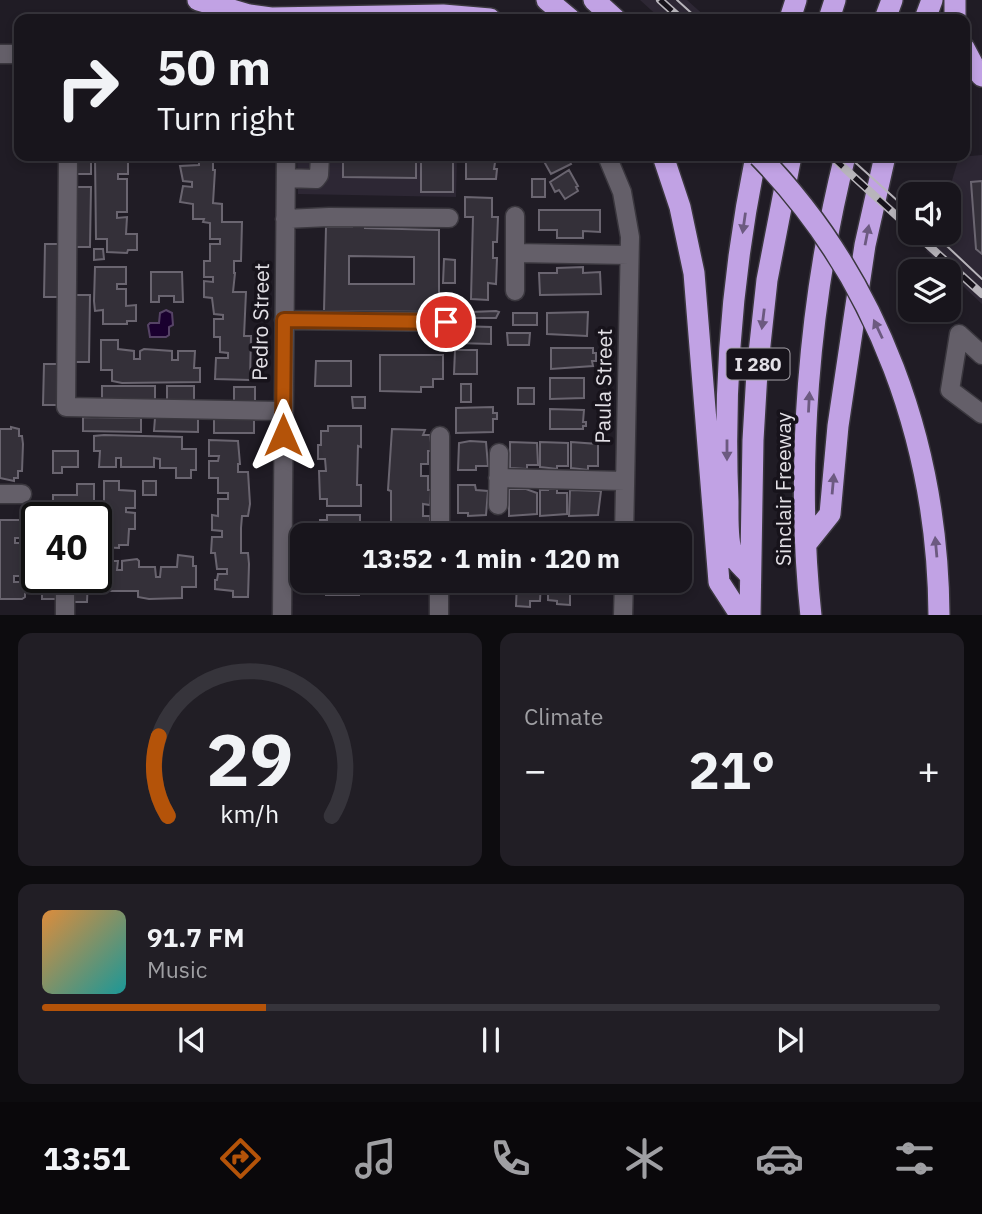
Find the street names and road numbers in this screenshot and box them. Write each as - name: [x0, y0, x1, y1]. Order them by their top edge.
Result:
- street label: Pedro Street: [245, 263, 275, 381]
- street label: Paula Street: [588, 328, 618, 444]
- road number: I 280: [726, 348, 790, 380]
- street label: Sinclair Freeway: [769, 411, 797, 566]

